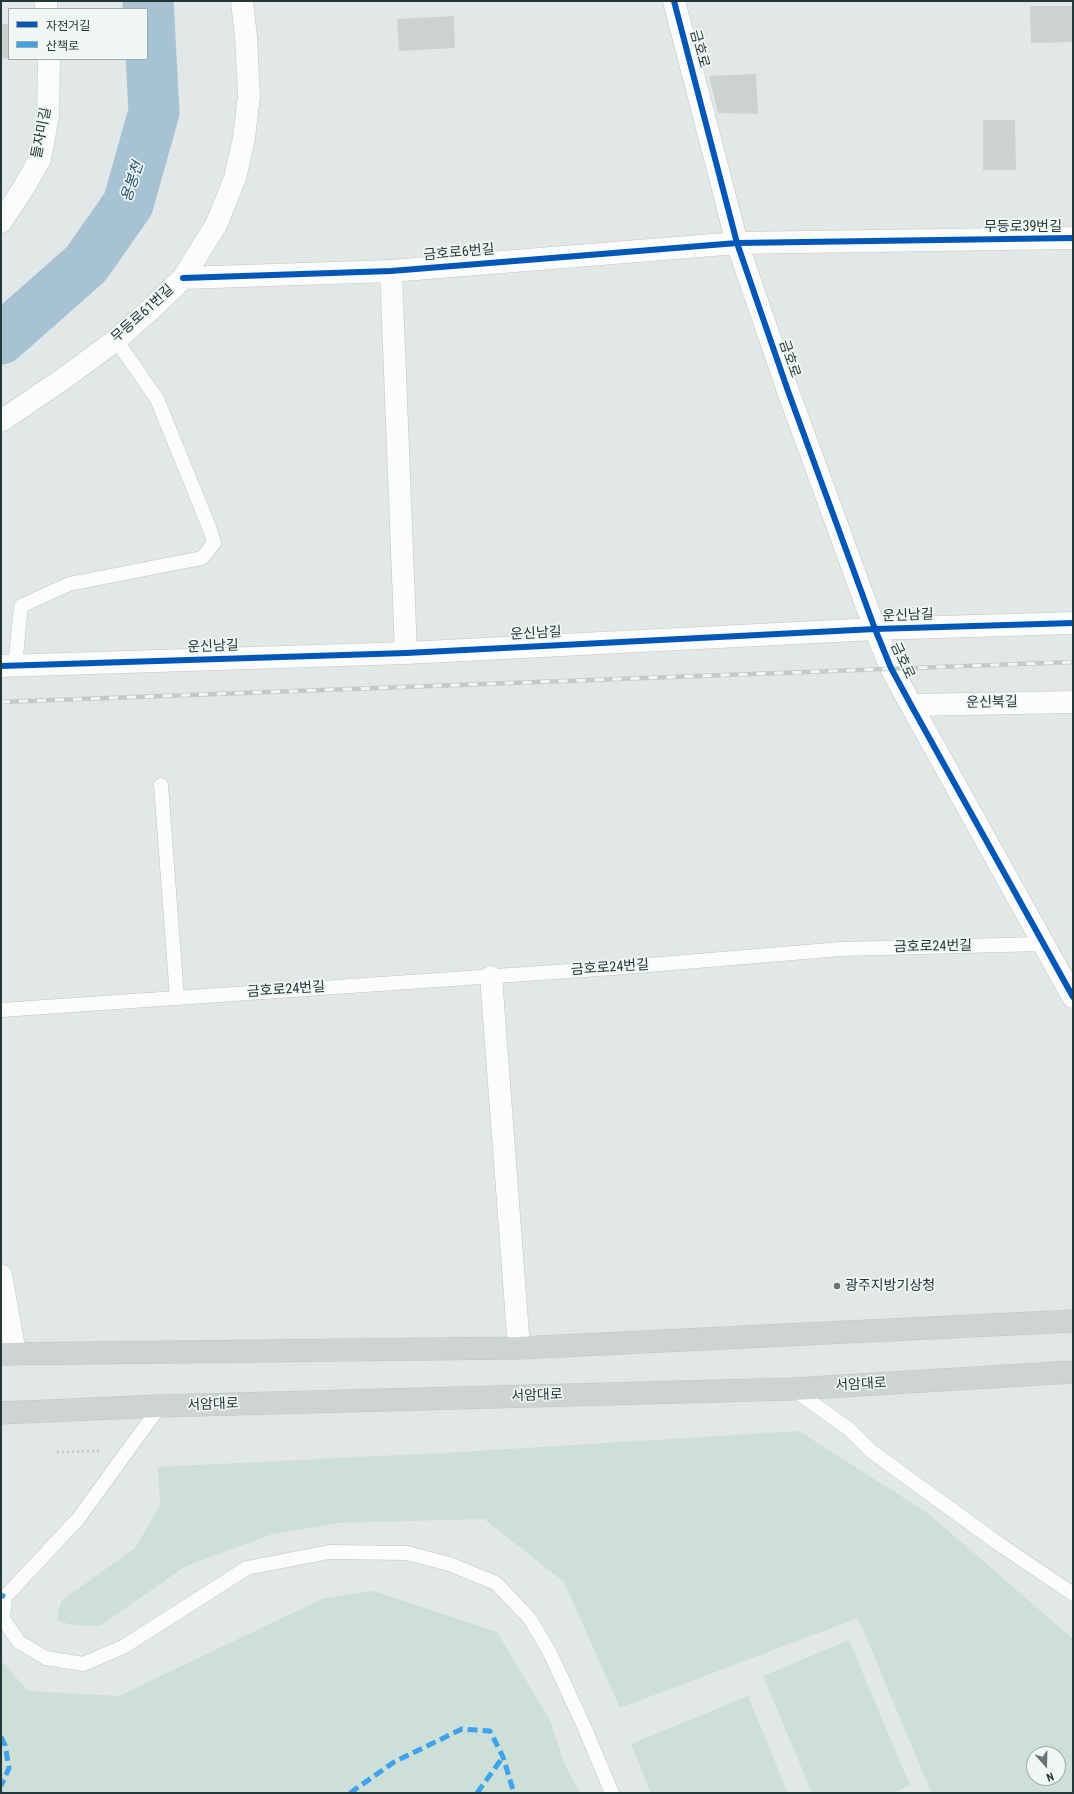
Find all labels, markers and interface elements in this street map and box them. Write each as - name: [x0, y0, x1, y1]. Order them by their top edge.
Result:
- legend: [8, 8, 148, 60]
- text: 자전거길: [46, 19, 90, 33]
- street label: 금호로: [686, 28, 712, 70]
- text: 산책로: [46, 39, 79, 53]
- street label: 들자미길: [29, 106, 55, 160]
- water label: 용봉천: [118, 160, 148, 204]
- street label: 무등로39번길: [984, 219, 1062, 235]
- street label: 금호로6번길: [423, 242, 495, 264]
- street label: 무등로61번길: [108, 282, 178, 346]
- street label: 금호로: [775, 338, 803, 380]
- street label: 운신남길: [882, 607, 934, 625]
- street label: 운신남길: [510, 624, 562, 644]
- street label: 운신남길: [187, 638, 239, 656]
- street label: 금호로: [886, 640, 918, 682]
- street label: 운신북길: [966, 694, 1018, 712]
- street label: 금호로24번길: [894, 938, 972, 956]
- street label: 금호로24번길: [570, 957, 650, 979]
- street label: 금호로24번길: [246, 979, 326, 1001]
- place label: 광주지방기상청: [845, 1278, 935, 1294]
- marker: 광주지방기상청: [832, 1281, 842, 1291]
- street label: 서암대로: [835, 1375, 887, 1395]
- street label: 서암대로: [511, 1387, 563, 1405]
- street label: 서암대로: [187, 1396, 239, 1414]
- north arrow: [1026, 1746, 1066, 1786]
- text: N: [1045, 1770, 1055, 1784]

